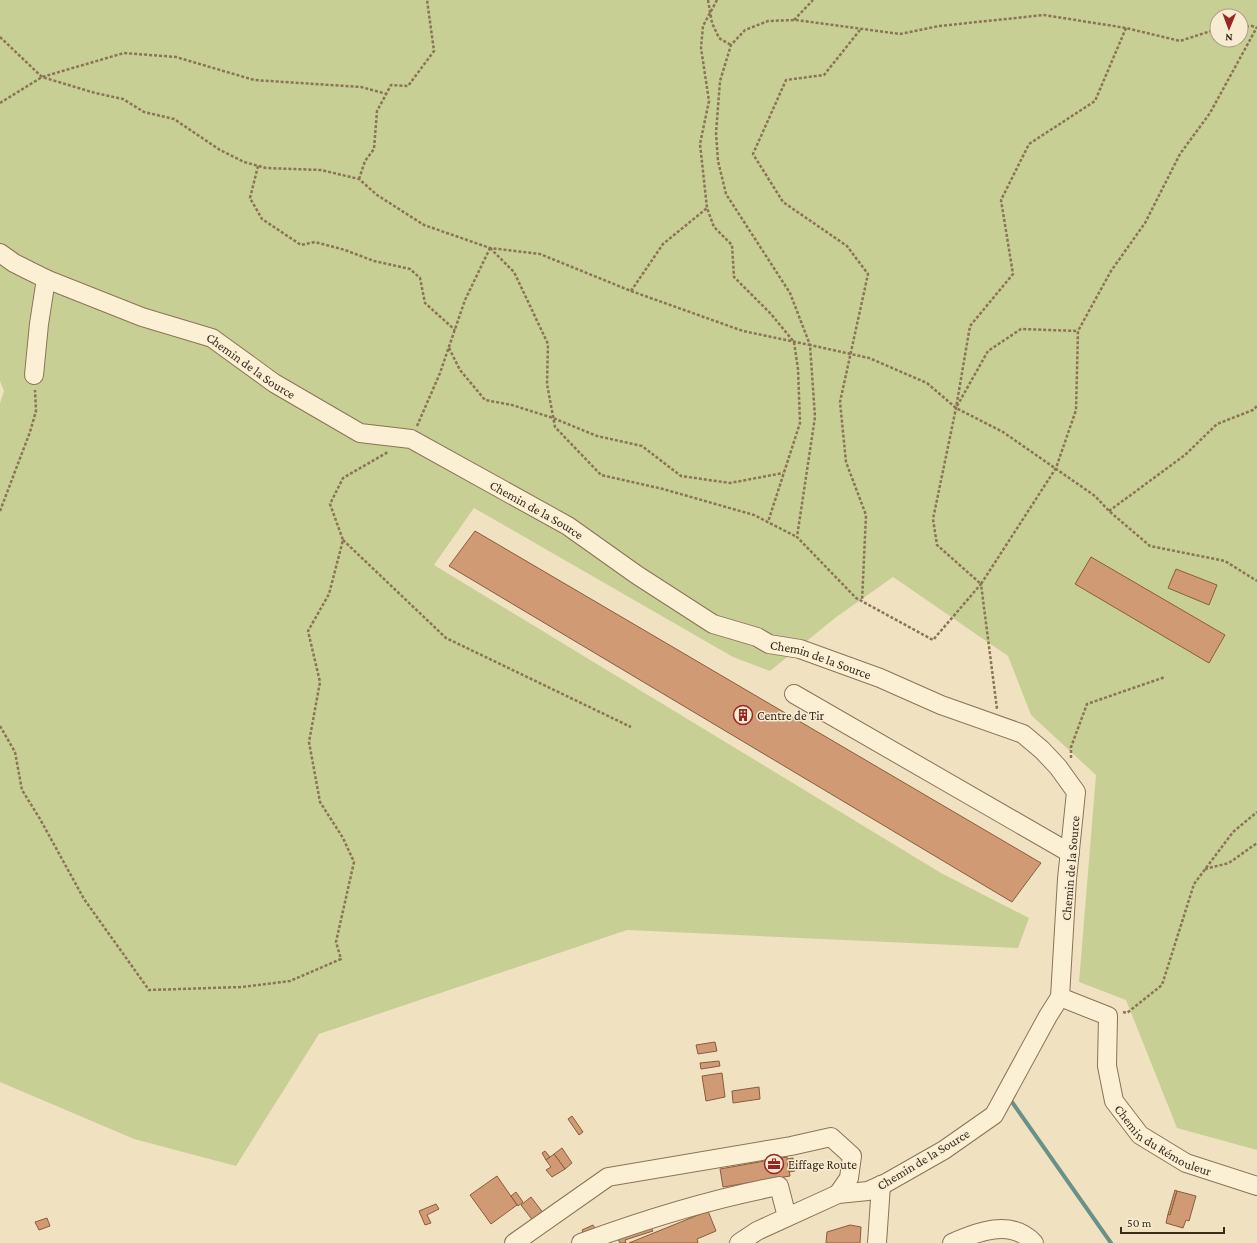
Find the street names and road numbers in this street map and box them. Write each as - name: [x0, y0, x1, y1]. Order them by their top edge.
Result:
- street label: Chemin de la Source: [205, 330, 298, 402]
- street label: Chemin de la Source: [487, 477, 587, 543]
- street label: Chemin de la Source: [769, 637, 873, 682]
- street label: Chemin de la Source: [1058, 815, 1083, 921]
- street label: Chemin du Rémouleur: [1111, 1102, 1214, 1179]
- street label: Chemin de la Source: [874, 1126, 972, 1193]

